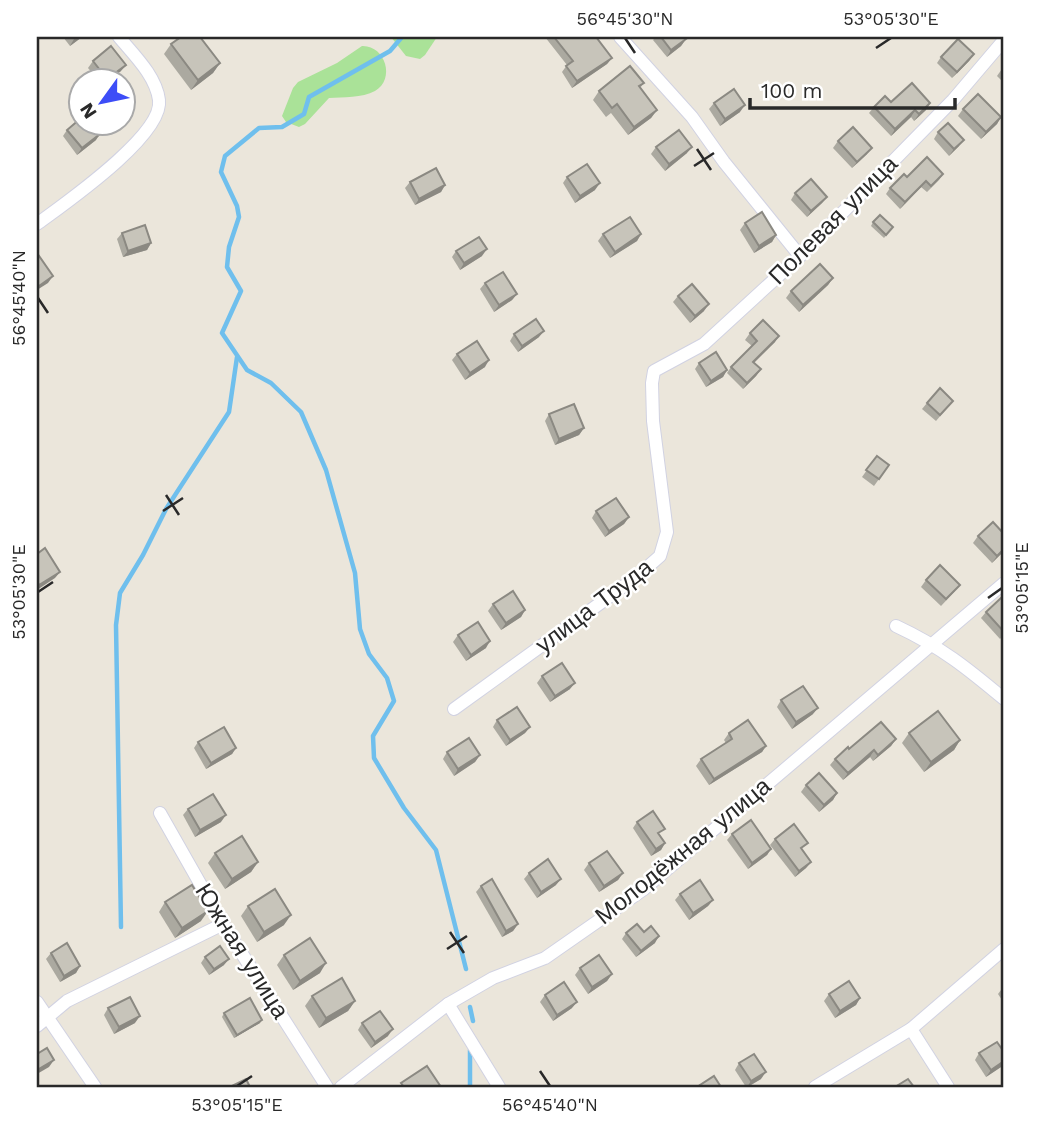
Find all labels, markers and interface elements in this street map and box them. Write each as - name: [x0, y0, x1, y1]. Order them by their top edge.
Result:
- text: 56°45'30"N: [576, 8, 674, 29]
- text: 53°05'30"E: [843, 8, 939, 29]
- north arrow: [66, 66, 136, 136]
- scale bar: [750, 66, 955, 110]
- text: 100 m: [761, 78, 823, 103]
- text: N: [75, 99, 102, 123]
- street label: Полевая улица: [763, 149, 904, 290]
- text: 56°45'40"N: [8, 250, 29, 346]
- text: 53°05'15"E: [1011, 542, 1032, 634]
- text: 53°05'30"E: [8, 544, 29, 640]
- street label: улица Труда: [530, 553, 658, 659]
- street label: Молодёжная улица: [590, 771, 777, 930]
- street label: Южная улица: [189, 878, 295, 1024]
- text: 53°05'15"E: [191, 1094, 283, 1115]
- text: 56°45'40"N: [502, 1094, 598, 1115]

